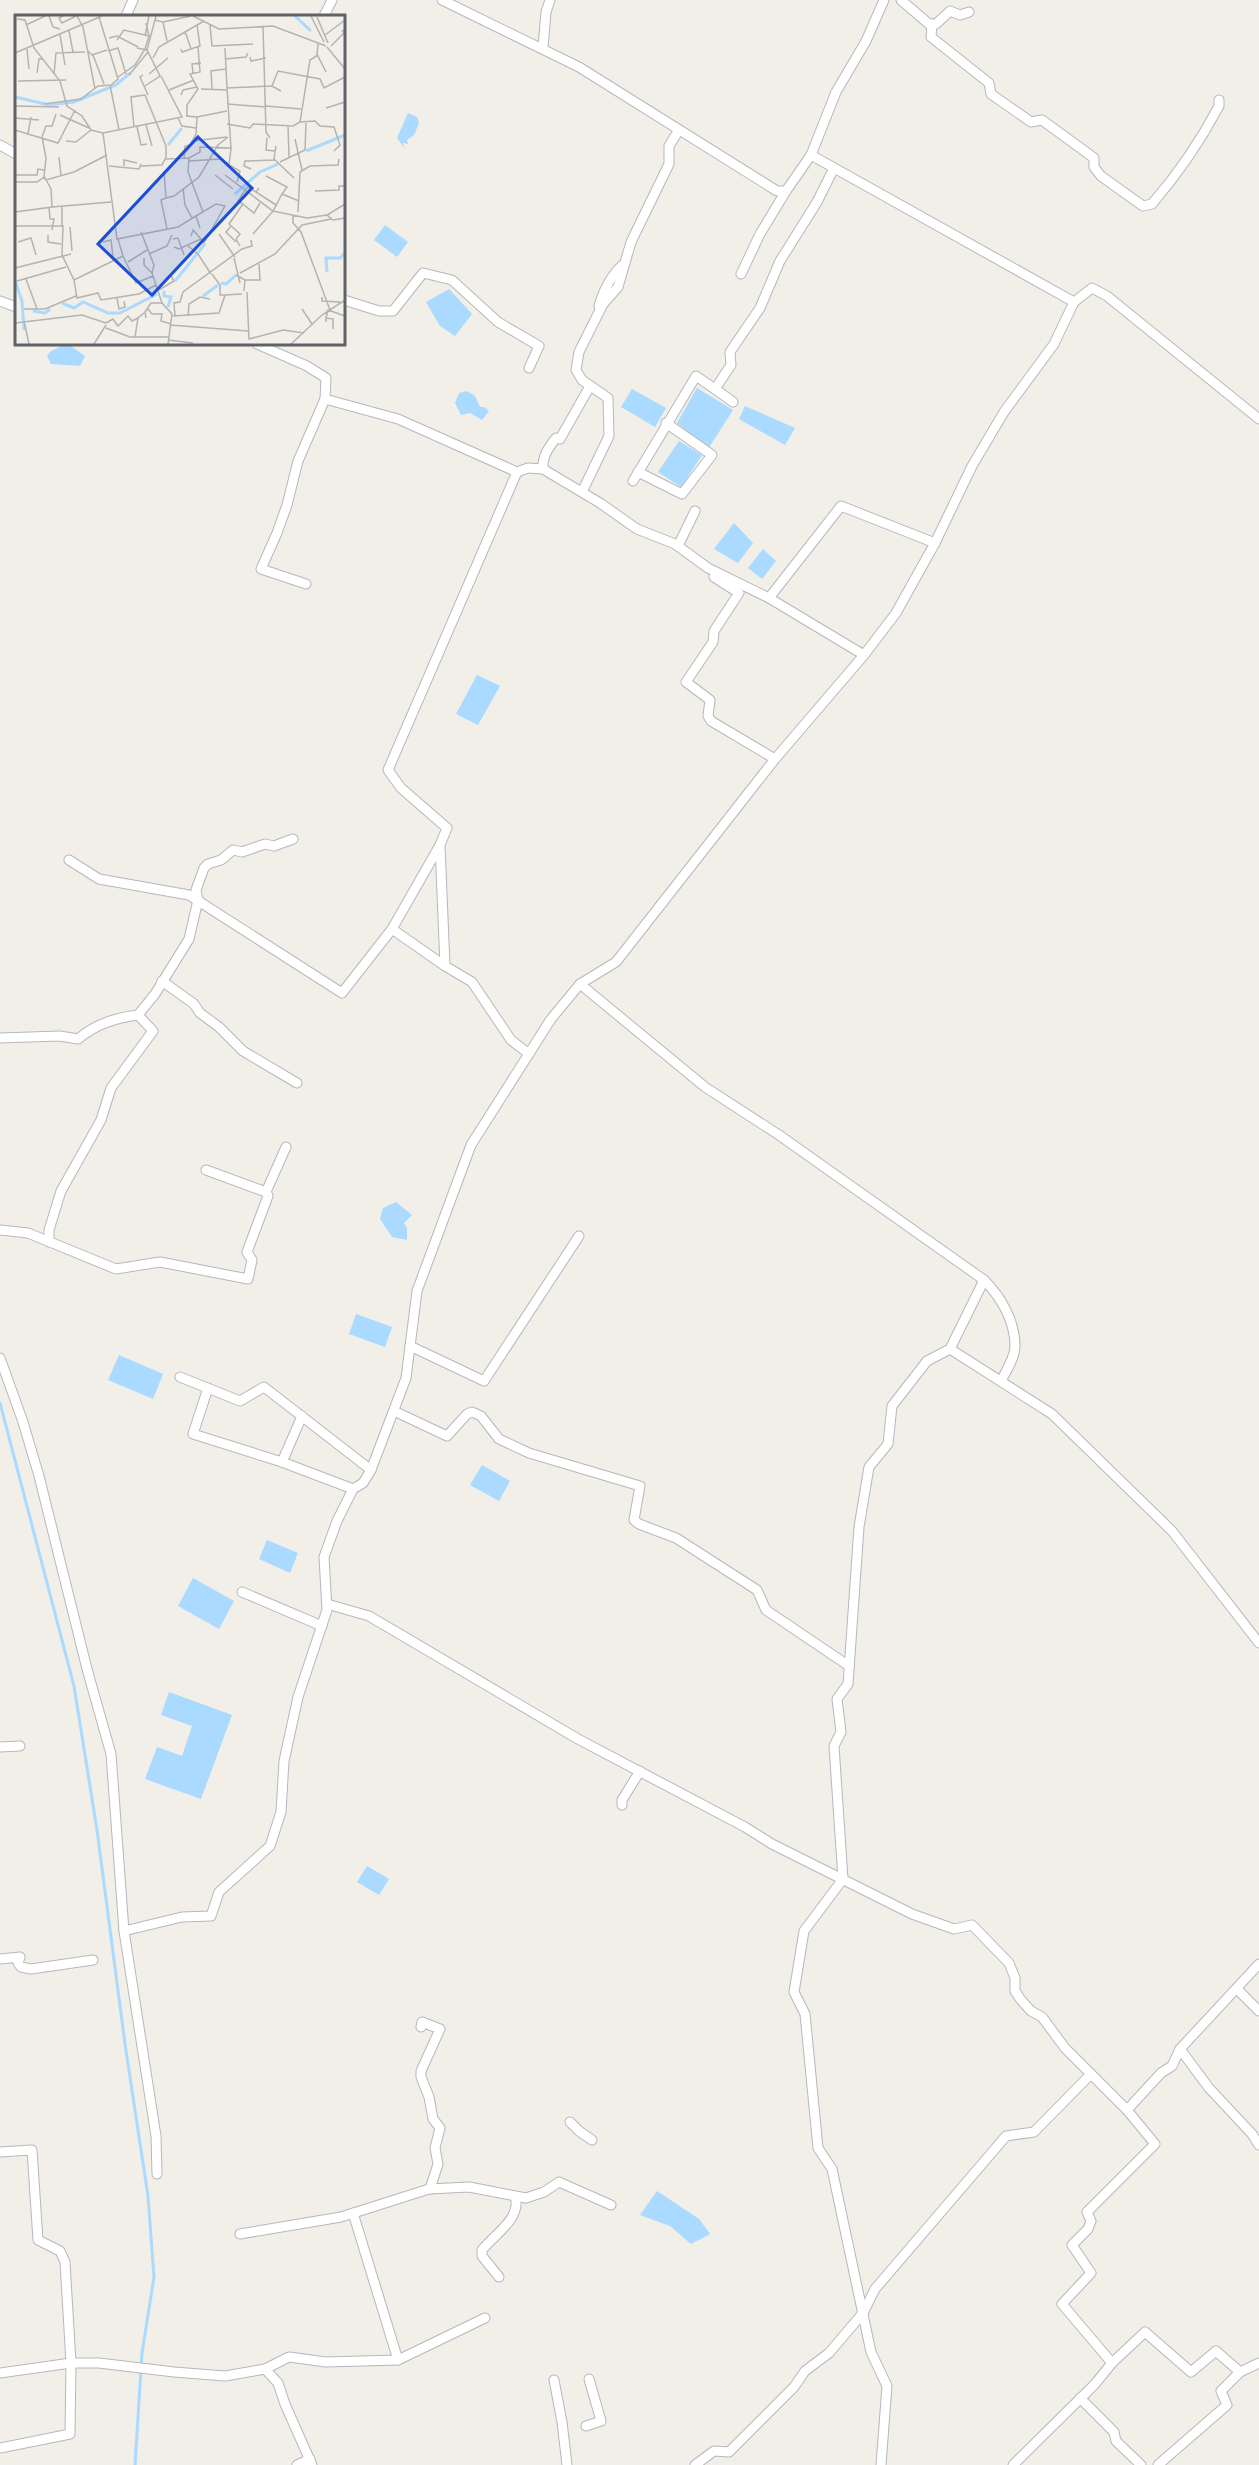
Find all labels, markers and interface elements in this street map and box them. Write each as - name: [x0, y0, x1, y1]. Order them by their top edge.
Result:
- inset map: [15, 15, 345, 345]

